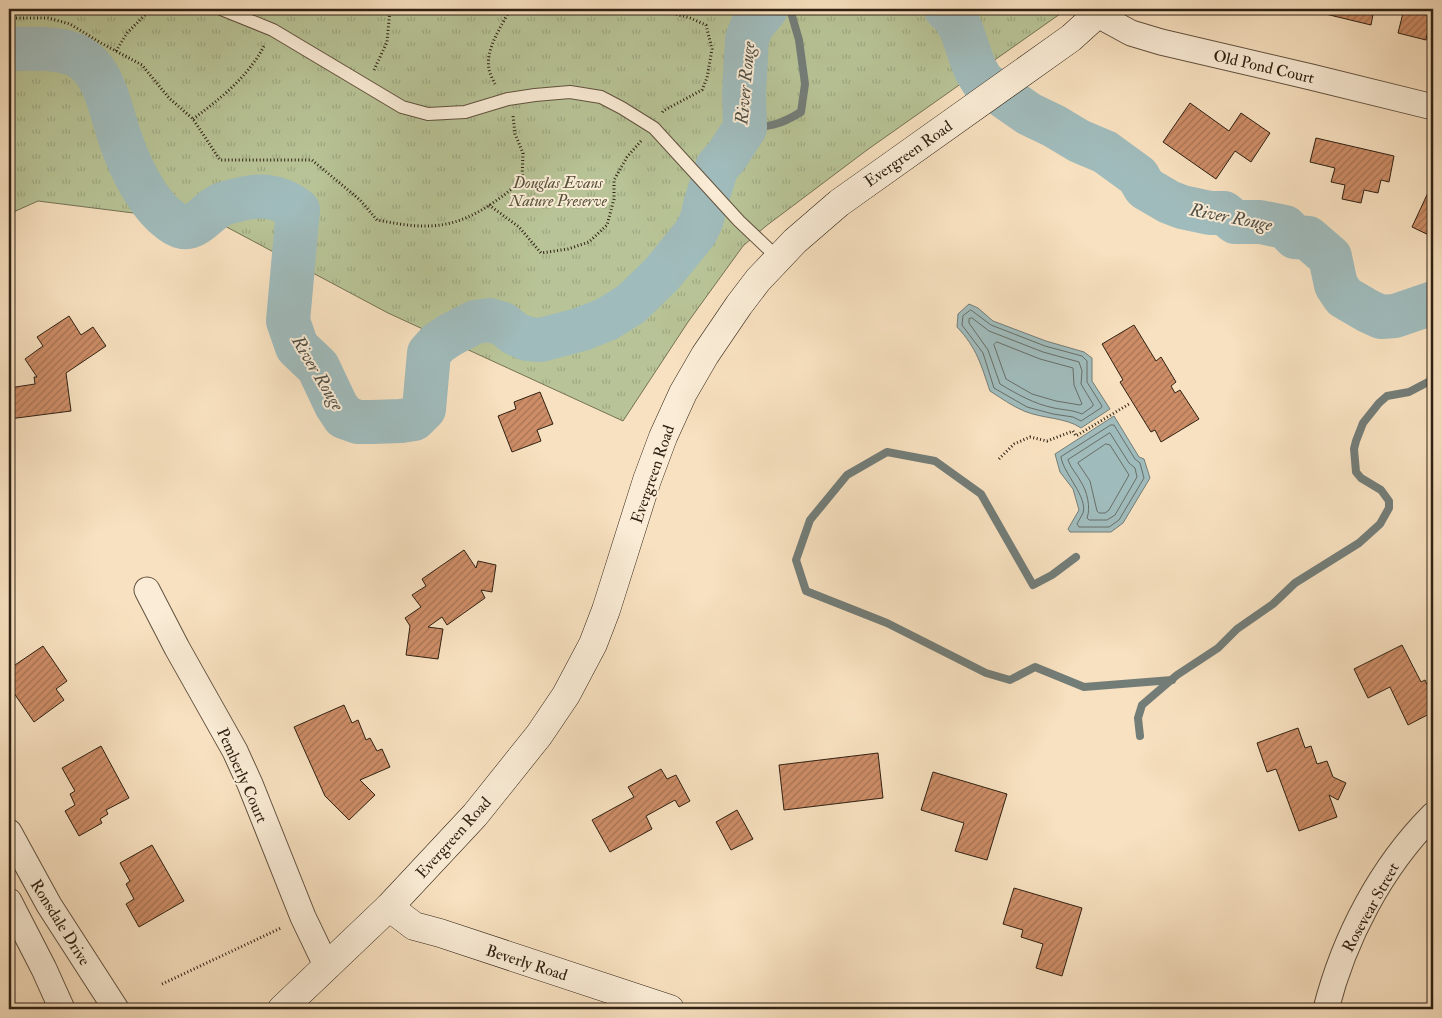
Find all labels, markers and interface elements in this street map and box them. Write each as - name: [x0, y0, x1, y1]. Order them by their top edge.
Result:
- water label: River Rouge: [730, 40, 761, 127]
- street label: Old Pond Court: [1211, 46, 1316, 88]
- street label: Evergreen Road: [861, 116, 956, 191]
- park label: Douglas Evans Nature Preserve: [508, 173, 607, 211]
- water label: River Rouge: [1187, 198, 1275, 237]
- water label: River Rouge: [286, 331, 349, 416]
- street label: Evergreen Road: [627, 422, 679, 526]
- street label: Pemberly Court: [212, 725, 272, 826]
- street label: Evergreen Road: [412, 793, 496, 883]
- street label: Rosevear Street: [1338, 859, 1404, 956]
- street label: Ronsdale Drive: [26, 876, 95, 970]
- street label: Beverly Road: [483, 940, 570, 986]

